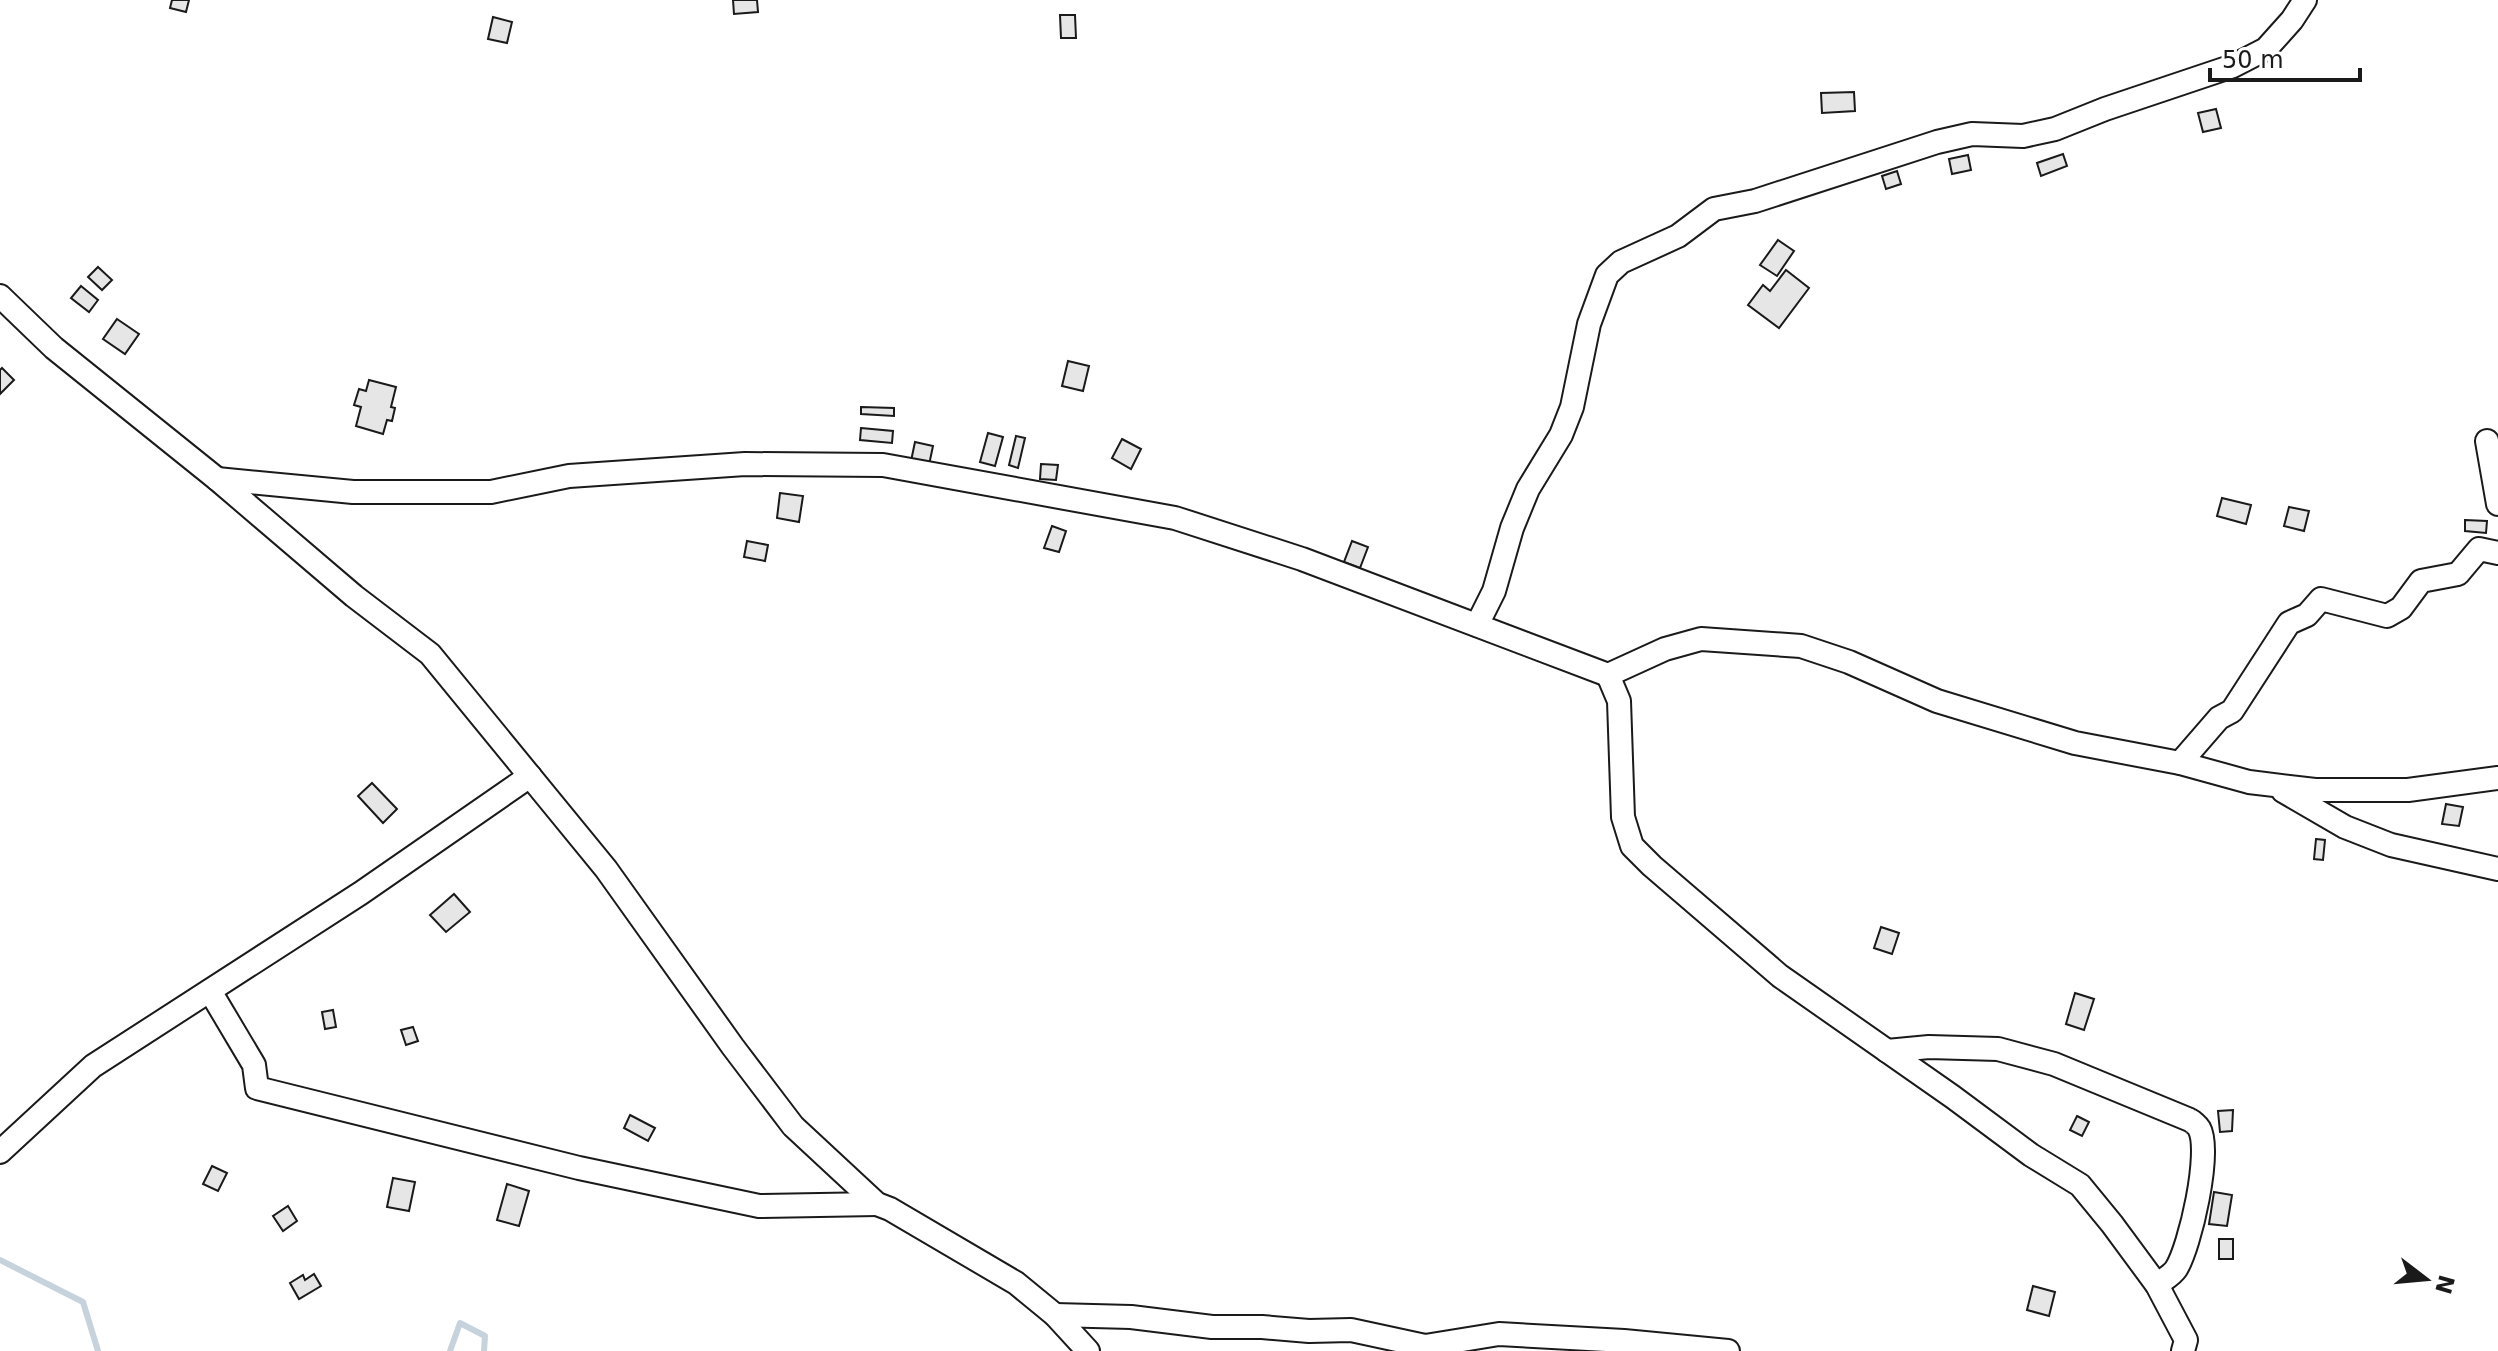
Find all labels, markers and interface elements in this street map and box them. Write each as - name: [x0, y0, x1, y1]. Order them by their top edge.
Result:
- scale bar: [2210, 32, 2360, 82]
- text: 50 m: [2222, 46, 2284, 74]
- north arrow: [2386, 1239, 2466, 1319]
- text: N: [2430, 1272, 2459, 1297]

